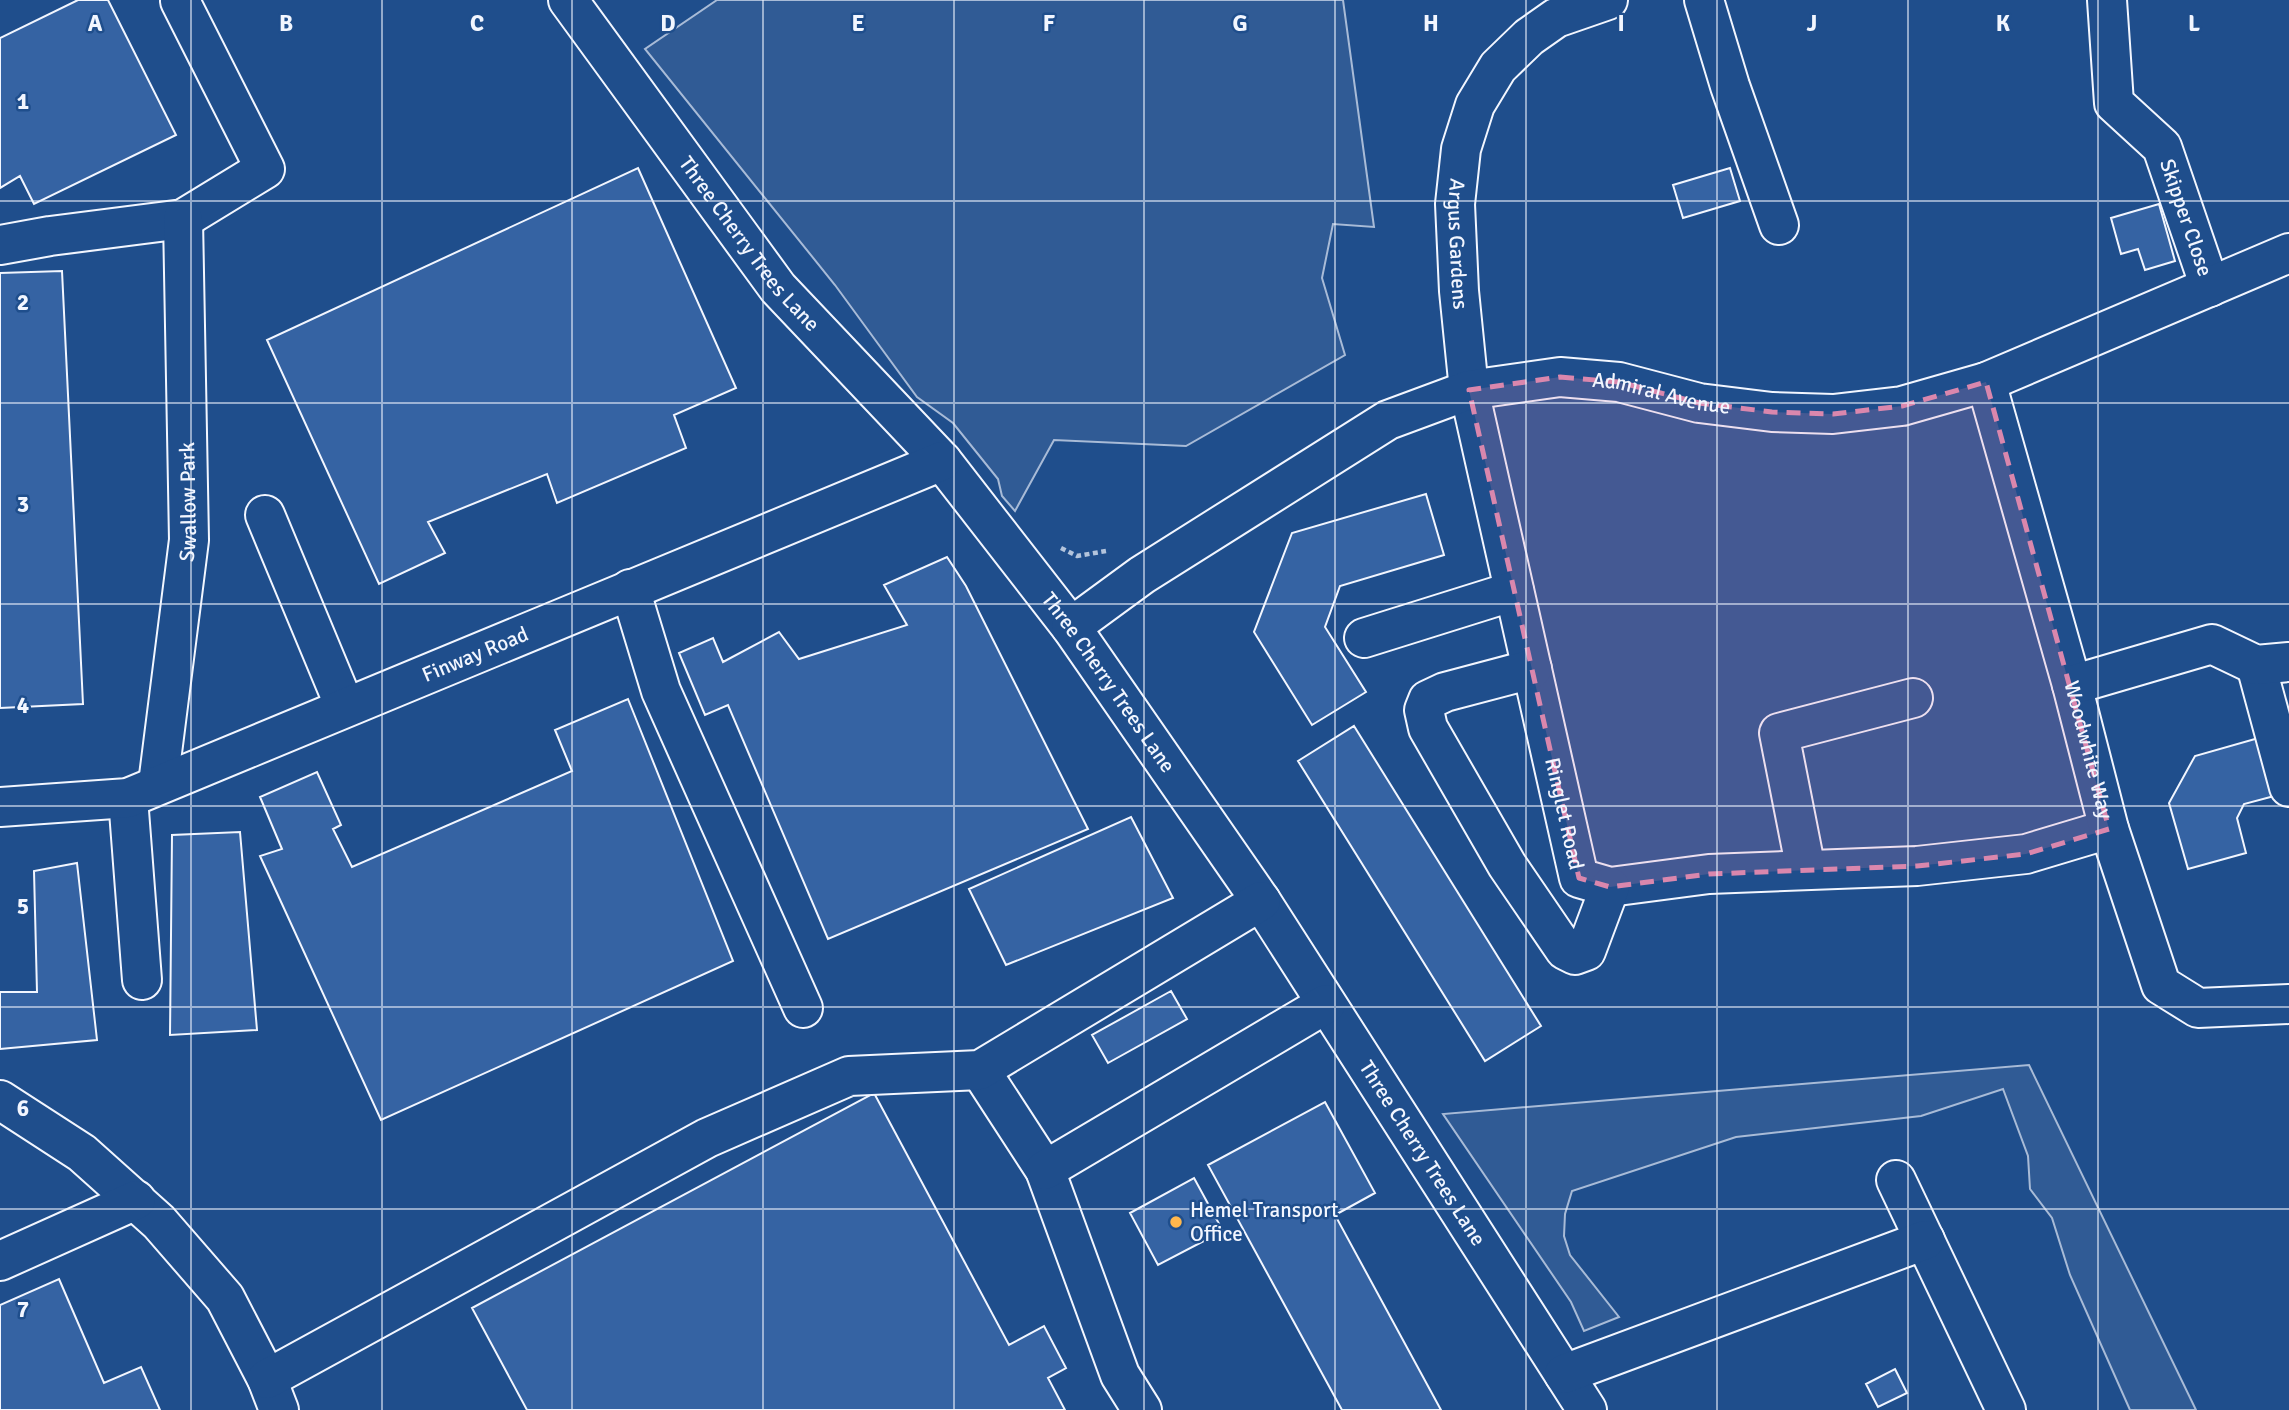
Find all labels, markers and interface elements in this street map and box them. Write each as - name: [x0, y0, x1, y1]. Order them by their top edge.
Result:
- text: A: [88, 9, 103, 38]
- text: B: [279, 9, 293, 38]
- text: C: [470, 9, 484, 38]
- text: D: [660, 9, 676, 38]
- text: E: [851, 9, 865, 38]
- text: F: [1043, 9, 1055, 38]
- text: G: [1232, 9, 1248, 38]
- text: H: [1423, 9, 1439, 38]
- text: I: [1617, 9, 1625, 38]
- text: J: [1807, 9, 1817, 38]
- text: K: [1996, 9, 2011, 38]
- text: L: [2188, 9, 2200, 38]
- text: 1: [17, 87, 29, 116]
- street label: Three Cherry Trees Lane: [673, 151, 825, 337]
- street label: Skipper Close: [2154, 156, 2218, 280]
- street label: Argus Gardens: [1442, 177, 1474, 310]
- text: 2: [17, 288, 29, 317]
- street label: Admiral Avenue: [1591, 367, 1732, 420]
- street label: Swallow Park: [173, 441, 202, 563]
- text: 3: [17, 490, 29, 519]
- street label: Three Cherry Trees Lane: [1036, 587, 1181, 778]
- street label: Finway Road: [418, 621, 532, 688]
- street label: Woodwhite Way: [2058, 678, 2119, 822]
- text: 4: [17, 691, 29, 720]
- street label: Ringlet Road: [1539, 755, 1590, 872]
- text: 5: [17, 892, 29, 921]
- street label: Three Cherry Trees Lane: [1354, 1056, 1491, 1251]
- text: 6: [17, 1094, 29, 1123]
- place label: Hemel Transport Office: [1190, 1197, 1338, 1247]
- marker: Hemel Transport Office: [1168, 1214, 1184, 1230]
- text: 7: [17, 1295, 29, 1324]

